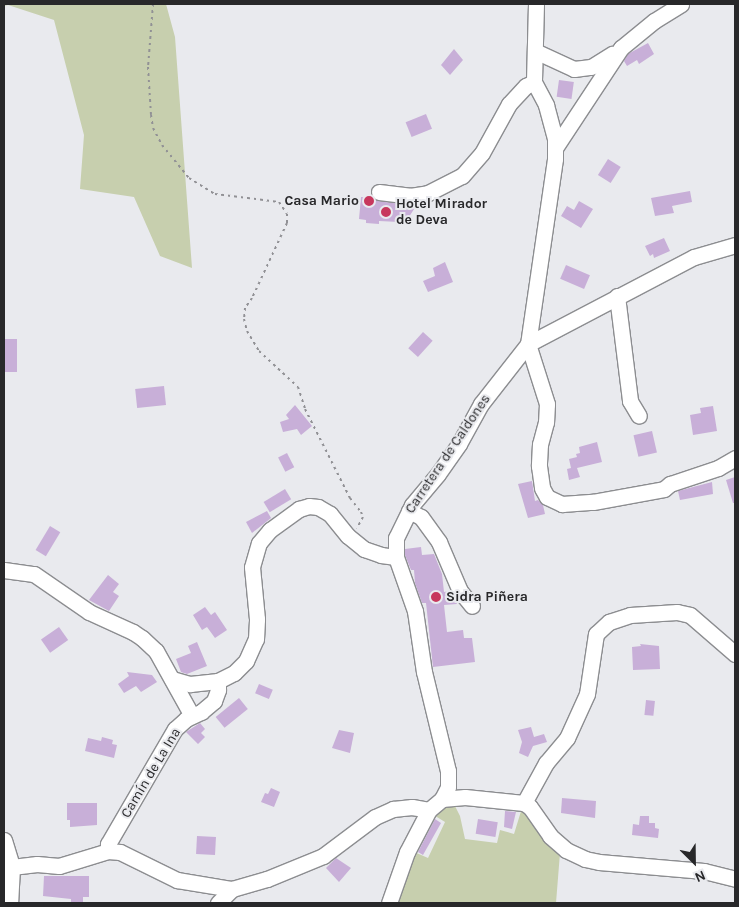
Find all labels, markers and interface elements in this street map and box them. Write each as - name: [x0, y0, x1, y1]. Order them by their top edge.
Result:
- place label: Casa Mario: [284, 193, 359, 209]
- marker: Casa Mario: [363, 195, 375, 207]
- place label: Hotel Mirador de Deva: [396, 196, 487, 228]
- marker: Hotel Mirador de Deva: [380, 206, 392, 218]
- street label: Carretera de Caldones: [402, 391, 494, 517]
- place label: Sidra Piñera: [446, 589, 528, 605]
- marker: Sidra Piñera: [430, 591, 442, 603]
- street label: Camín de La Ina: [118, 725, 184, 821]
- north arrow: [669, 837, 719, 887]
- text: N: [692, 866, 708, 886]

